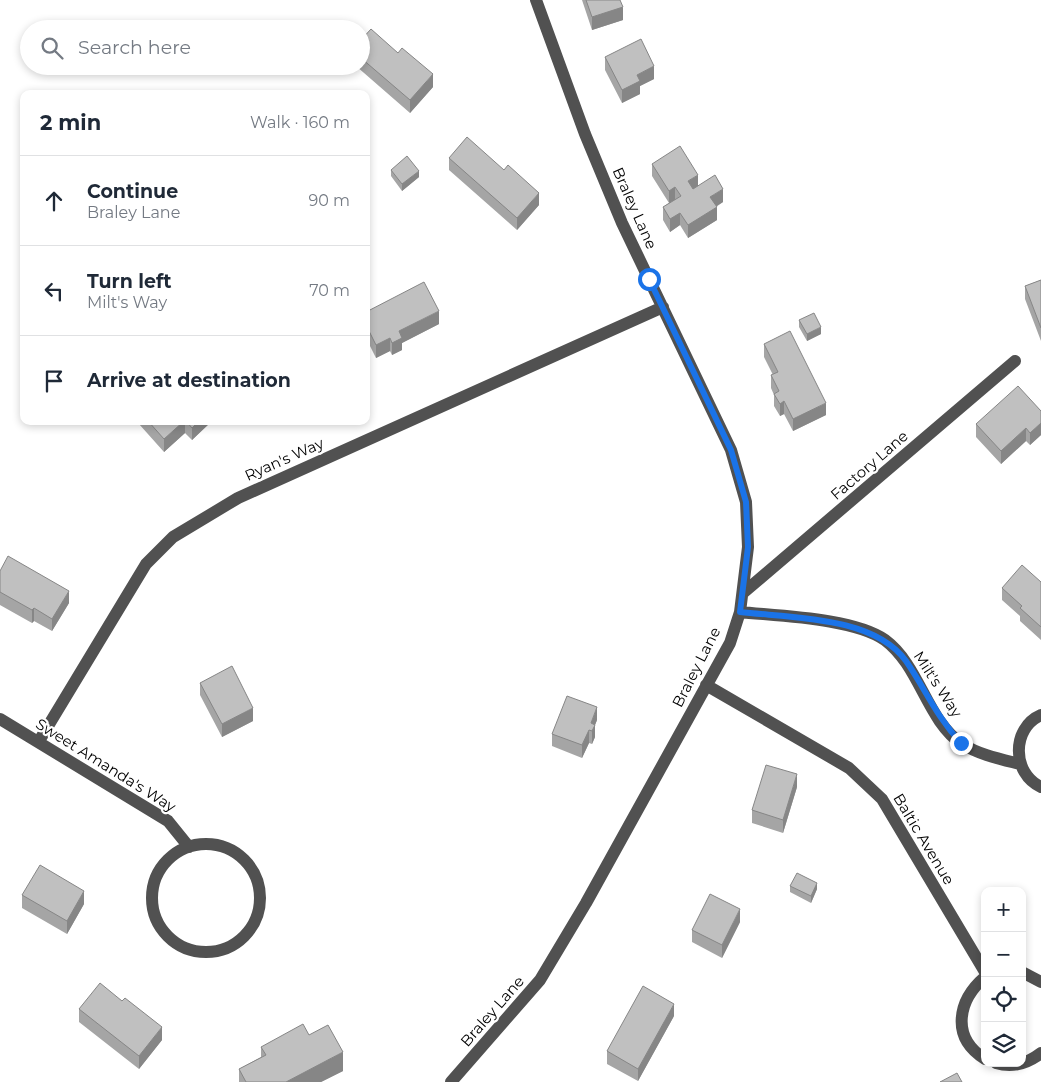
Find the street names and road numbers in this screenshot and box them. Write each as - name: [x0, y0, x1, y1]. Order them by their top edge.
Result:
- street label: Braley Lane: [609, 164, 661, 252]
- street label: Factory Lane: [826, 426, 912, 504]
- street label: Ryan's Way: [242, 433, 327, 485]
- street label: Braley Lane: [668, 624, 724, 710]
- street label: Milt's Way: [910, 647, 967, 721]
- street label: Sweet Amanda's Way: [32, 714, 180, 816]
- street label: Baltic Avenue: [889, 790, 959, 888]
- street label: Braley Lane: [456, 972, 528, 1050]

